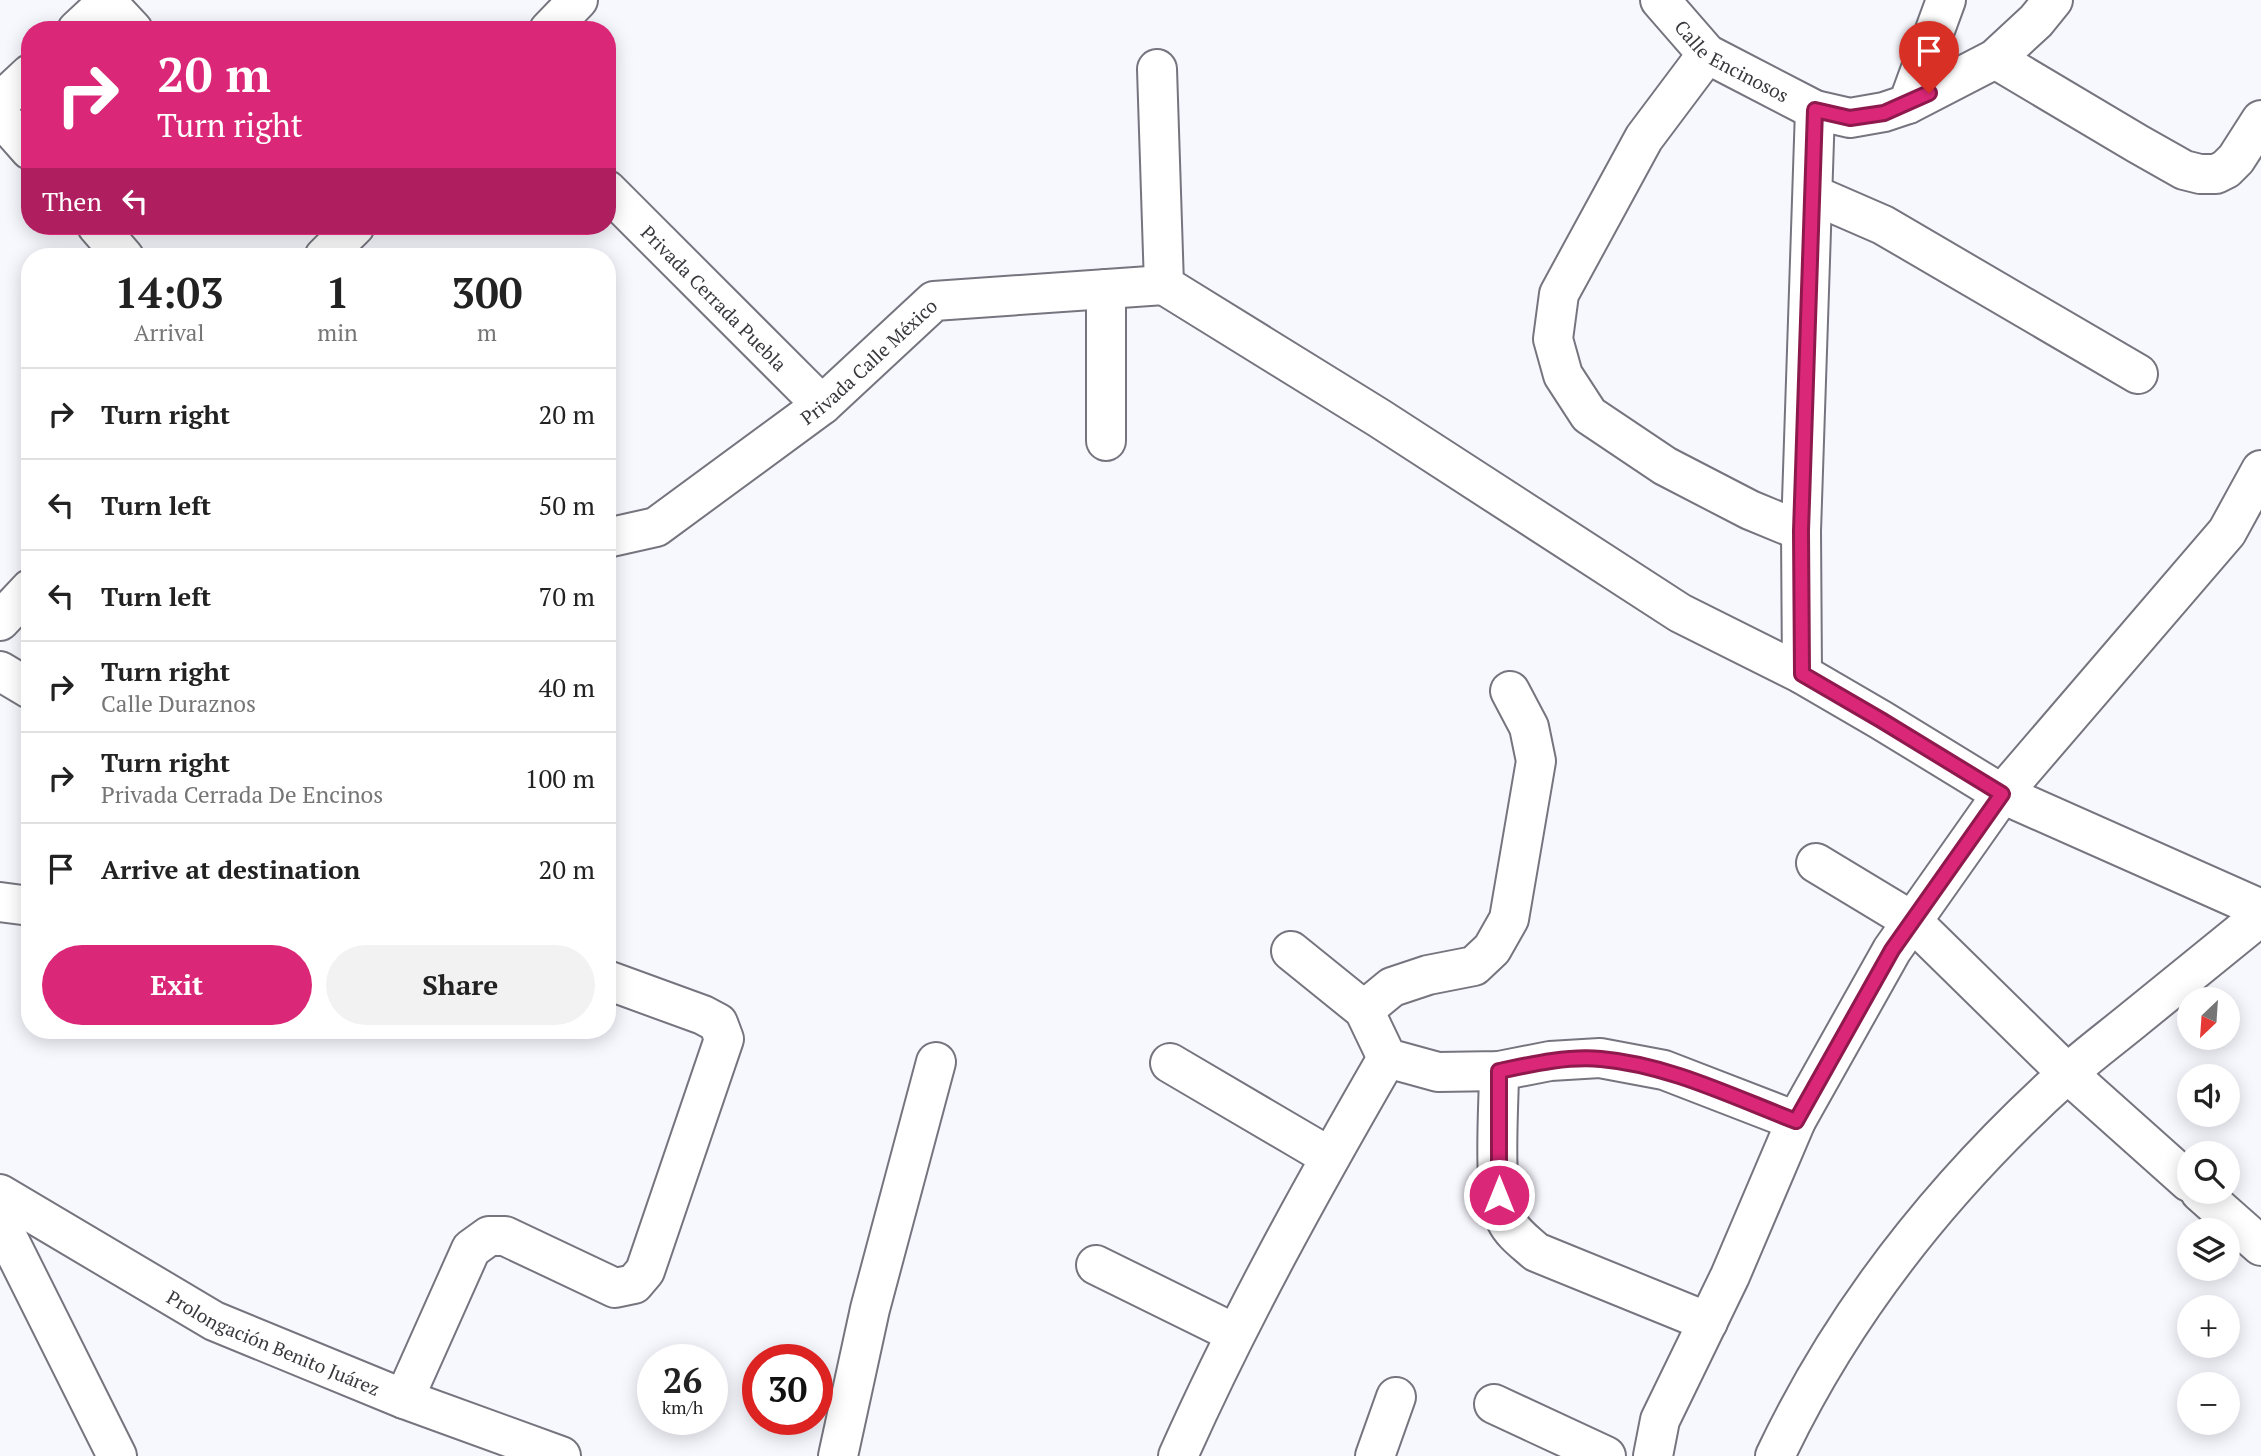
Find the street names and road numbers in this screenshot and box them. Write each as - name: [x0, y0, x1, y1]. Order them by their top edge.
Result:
- street label: Calle Encinosos: [1670, 14, 1794, 107]
- street label: Privada Cerrada Puebla: [636, 219, 793, 376]
- street label: Privada Calle México: [795, 292, 942, 429]
- street label: Prolongación Benito Juárez: [163, 1284, 384, 1400]

